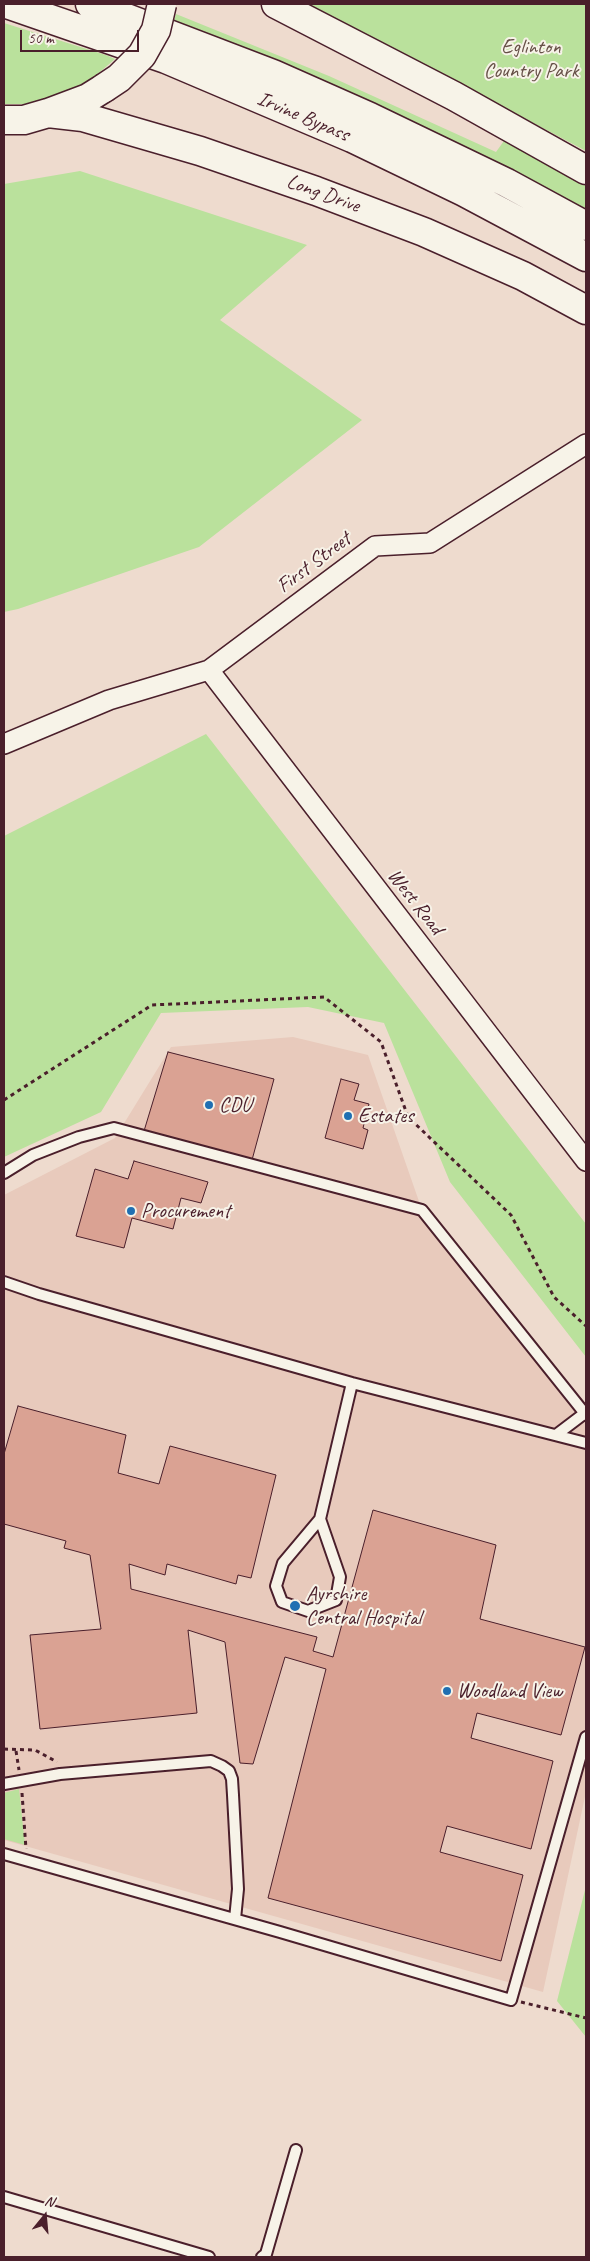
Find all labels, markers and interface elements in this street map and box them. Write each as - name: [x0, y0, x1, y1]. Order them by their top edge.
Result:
- scale bar: [22, 20, 141, 52]
- text: 50 m: [28, 29, 54, 48]
- park label: Eglinton Country Park: [484, 34, 578, 84]
- street label: Irvine Bypass: [253, 86, 353, 148]
- street label: Long Drive: [283, 169, 363, 219]
- street label: First Street: [272, 527, 356, 599]
- street label: West Road: [382, 864, 448, 940]
- place label: CDU: [219, 1092, 251, 1118]
- marker: CDU: [203, 1099, 215, 1111]
- place label: Estates: [358, 1103, 413, 1129]
- marker: Estates: [342, 1110, 354, 1122]
- place label: Procurement: [141, 1198, 230, 1224]
- marker: Procurement: [125, 1205, 137, 1217]
- place label: Ayrshire Central Hospital: [306, 1581, 421, 1631]
- marker: Ayrshire Central Hospital: [288, 1599, 302, 1613]
- place label: Woodland View: [457, 1678, 562, 1704]
- marker: Woodland View: [441, 1685, 453, 1697]
- north arrow: [20, 2191, 70, 2241]
- text: N: [43, 2192, 56, 2211]

